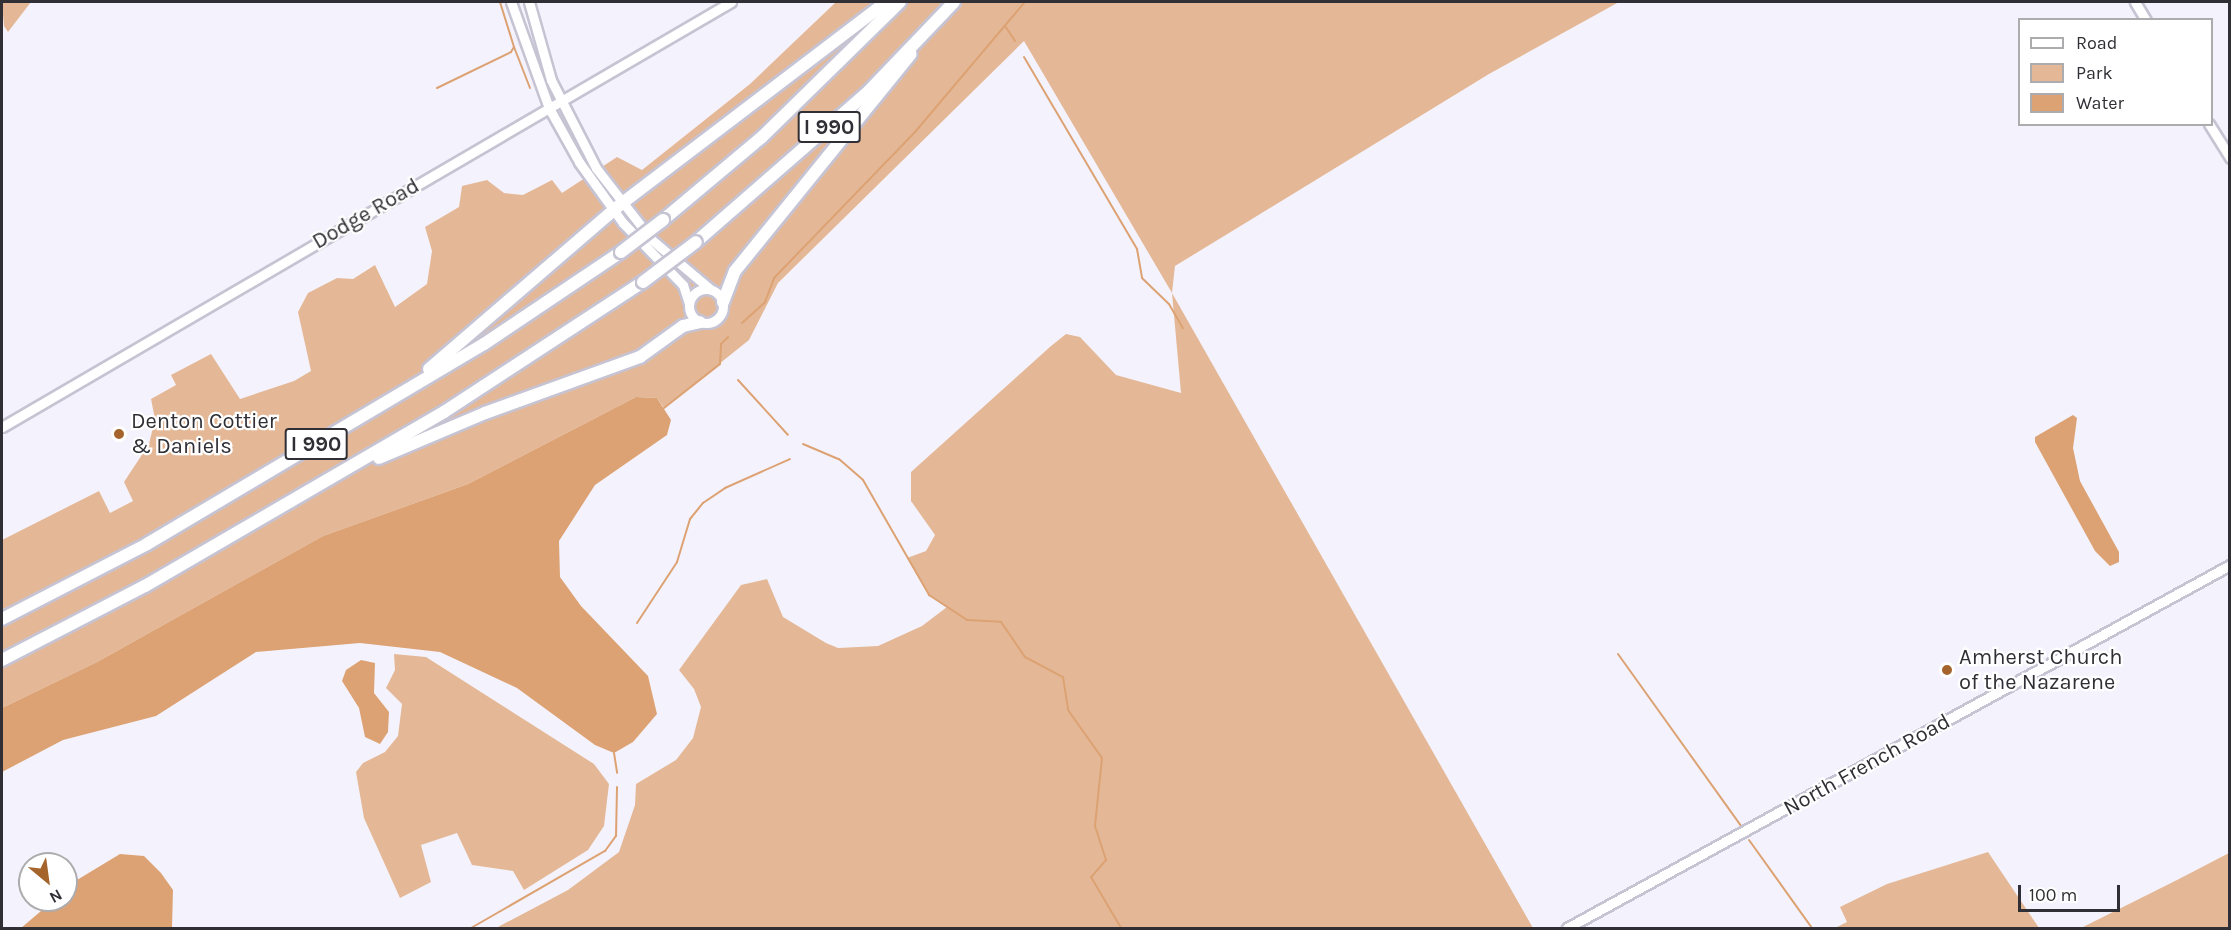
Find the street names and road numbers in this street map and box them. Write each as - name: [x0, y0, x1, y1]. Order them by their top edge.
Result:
- road number: I 990: [798, 109, 860, 145]
- street label: Dodge Road: [308, 173, 424, 255]
- road number: I 990: [284, 426, 348, 462]
- street label: North French Road: [1779, 708, 1955, 822]

